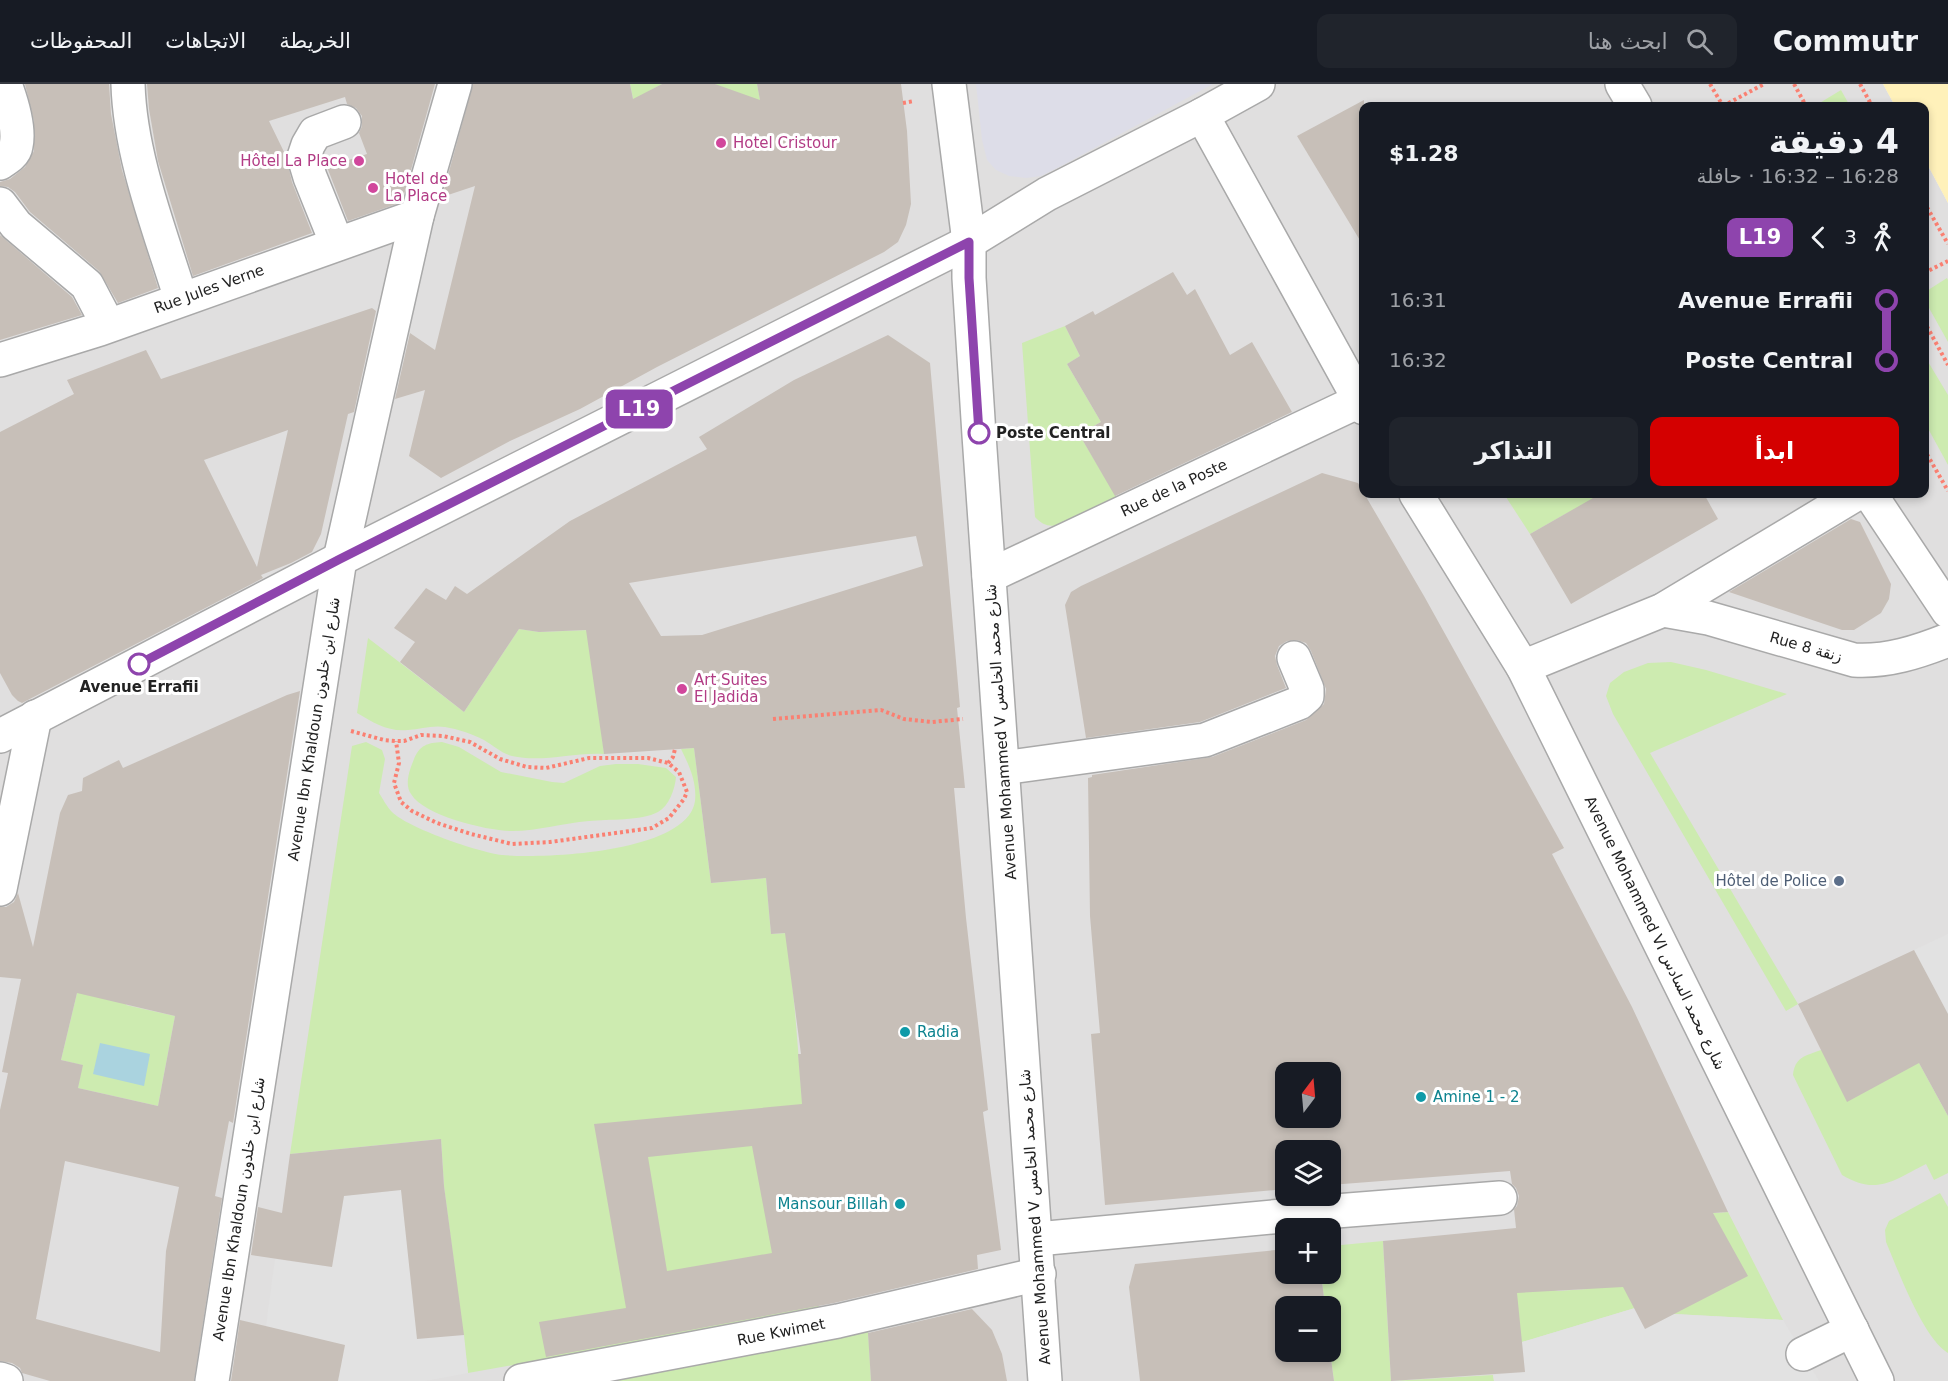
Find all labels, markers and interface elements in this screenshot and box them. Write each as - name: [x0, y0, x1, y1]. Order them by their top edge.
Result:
- search box: [1317, 14, 1737, 68]
- icon: search: [1683, 25, 1716, 58]
- text: Commutr: [1773, 25, 1918, 58]
- text: المحفوظات: [30, 29, 132, 53]
- text: الاتجاهات: [165, 29, 246, 53]
- text: الخريطة: [279, 29, 351, 53]
- text: ابحث هنا: [1588, 29, 1668, 54]
- text: 4 دقيقة: [1769, 122, 1899, 161]
- place label: Hotel Cristour: [733, 134, 838, 152]
- marker: Hotel Cristour: [714, 136, 728, 150]
- text: $1.28: [1389, 141, 1459, 166]
- place label: Hôtel La Place: [240, 152, 347, 170]
- marker: Hôtel La Place: [352, 154, 366, 168]
- text: 16:28 – 16:32 · حافلة: [1697, 164, 1899, 188]
- place label: Hotel de La Place: [385, 170, 448, 205]
- marker: Hotel de La Place: [366, 181, 380, 195]
- icon: back: [1802, 221, 1835, 254]
- icon: walk: [1866, 221, 1899, 254]
- text: L19: [1739, 225, 1781, 249]
- text: 3: [1844, 225, 1857, 249]
- street label: Rue Jules Verne: [151, 261, 267, 317]
- text: 16:31: [1389, 288, 1447, 312]
- text: Avenue Errafii: [1678, 288, 1853, 313]
- text: 16:32: [1389, 348, 1447, 372]
- text: Poste Central: [1685, 348, 1853, 373]
- line badge: L19: [604, 390, 674, 428]
- text: L19: [618, 397, 660, 421]
- button: التذاكر: [1389, 417, 1638, 486]
- button: ابدأ: [1650, 417, 1899, 486]
- marker: Poste Central: [968, 422, 990, 444]
- place label: Poste Central: [996, 424, 1111, 442]
- street label: Rue de la Poste: [1118, 455, 1230, 521]
- street label: Avenue Mohammed V شارع محمد الخامس: [982, 584, 1020, 880]
- street label: Avenue Ibn Khaldoun شارع ابن خلدون: [284, 596, 344, 862]
- street label: Rue 8 زنقة: [1768, 628, 1844, 666]
- marker: Avenue Errafii: [128, 653, 150, 675]
- place label: Art Suites El Jadida: [694, 671, 767, 706]
- place label: Avenue Errafii: [79, 678, 199, 696]
- marker: Art Suites El Jadida: [675, 682, 689, 696]
- street label: Avenue Mohammed VI شارع محمد السادس: [1581, 793, 1729, 1073]
- place label: Hôtel de Police: [1715, 872, 1827, 890]
- marker: Hôtel de Police: [1832, 874, 1846, 888]
- place label: Radia: [917, 1023, 959, 1041]
- marker: Radia: [898, 1025, 912, 1039]
- north arrow: [1275, 1062, 1341, 1128]
- map controls: [1275, 1062, 1341, 1362]
- street label: Avenue Mohammed V شارع محمد الخامس: [1016, 1069, 1054, 1365]
- street label: Avenue Ibn Khaldoun شارع ابن خلدون: [209, 1076, 269, 1342]
- place label: Amine 1 - 2: [1433, 1088, 1520, 1106]
- marker: Amine 1 - 2: [1414, 1090, 1428, 1104]
- button: layers: [1275, 1140, 1341, 1206]
- place label: Mansour Billah: [777, 1195, 888, 1213]
- marker: Mansour Billah: [893, 1197, 907, 1211]
- button: +: [1275, 1218, 1341, 1284]
- button: −: [1275, 1296, 1341, 1362]
- street label: Rue Kwimet: [735, 1315, 827, 1349]

